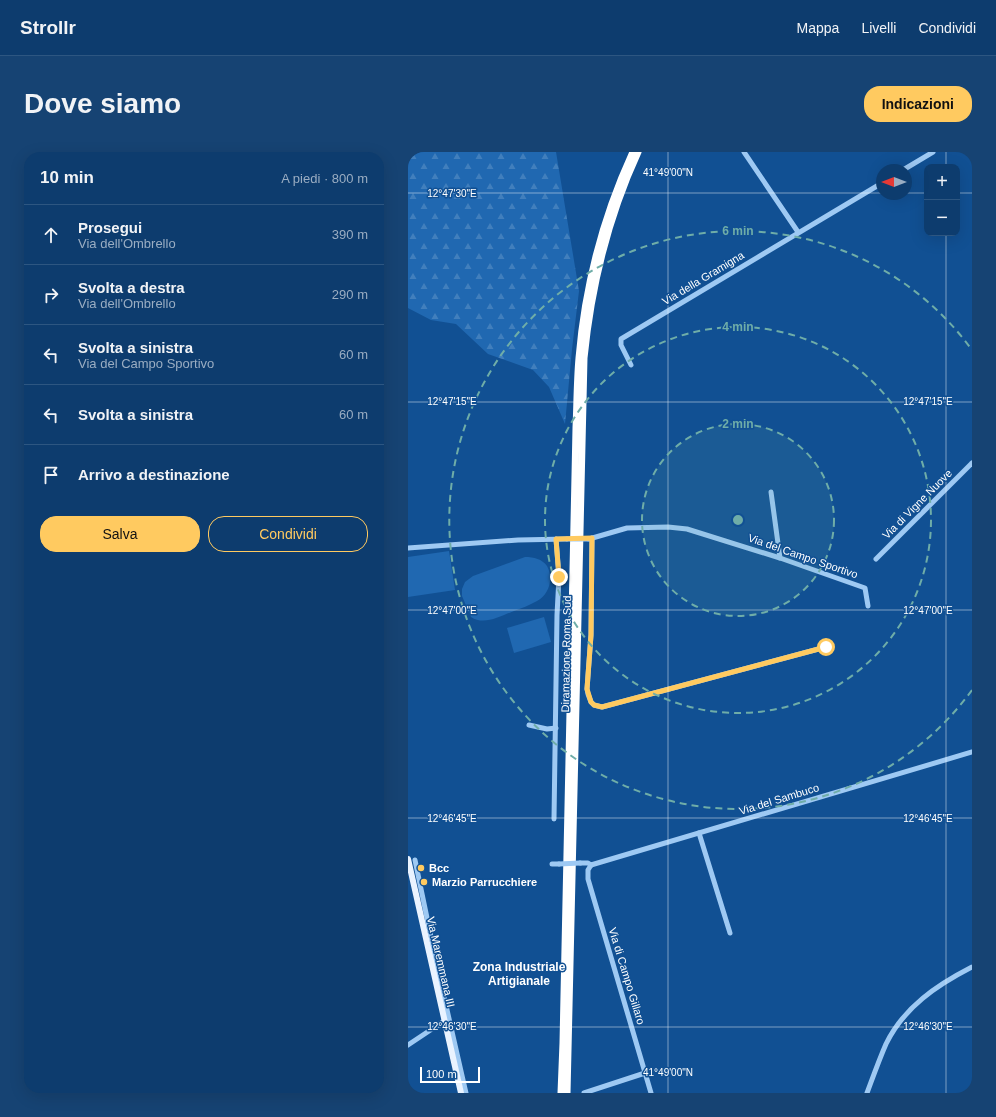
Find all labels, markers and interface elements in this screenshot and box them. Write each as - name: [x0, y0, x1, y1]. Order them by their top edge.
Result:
- text: Strollr: [20, 17, 76, 38]
- text: Mappa: [797, 20, 839, 36]
- text: Livelli: [861, 20, 896, 36]
- text: Condividi: [918, 20, 976, 36]
- button: Indicazioni: [864, 86, 972, 122]
- text: Dove siamo: [24, 88, 181, 119]
- north arrow: [876, 164, 912, 200]
- map controls: [924, 164, 960, 236]
- button: +: [924, 164, 960, 200]
- text: 41°49'00"N: [643, 167, 693, 178]
- text: 10 min: [40, 168, 94, 187]
- text: A piedi · 800 m: [281, 171, 368, 186]
- text: 12°47'30"E: [427, 188, 477, 199]
- button: −: [924, 200, 960, 236]
- text: Prosegui: [78, 219, 142, 236]
- icon: ahead: [40, 224, 62, 246]
- text: 6 min: [722, 224, 754, 238]
- text: 390 m: [332, 227, 368, 242]
- text: Via dell'Ombrello: [78, 236, 176, 251]
- street label: Via della Gramigna: [660, 248, 747, 307]
- text: Svolta a destra: [78, 279, 185, 296]
- icon: right: [40, 284, 62, 306]
- text: 290 m: [332, 287, 368, 302]
- text: Via dell'Ombrello: [78, 296, 176, 311]
- text: 4 min: [722, 320, 754, 334]
- text: Svolta a sinistra: [78, 339, 193, 356]
- icon: left: [40, 344, 62, 366]
- text: 60 m: [339, 347, 368, 362]
- text: Via del Campo Sportivo: [78, 356, 214, 371]
- text: 12°47'15"E: [427, 396, 477, 407]
- text: 12°47'15"E: [903, 396, 953, 407]
- icon: left: [40, 404, 62, 426]
- text: Svolta a sinistra: [78, 406, 193, 423]
- text: 60 m: [339, 407, 368, 422]
- text: 2 min: [722, 417, 754, 431]
- icon: arrive: [40, 464, 62, 486]
- text: Arrivo a destinazione: [78, 466, 230, 483]
- street label: Via di Vigne Nuove: [880, 467, 954, 541]
- centre of rings: [731, 513, 745, 527]
- button: Salva: [40, 516, 200, 552]
- button: Condividi: [208, 516, 368, 552]
- street label: Via del Campo Sportivo: [747, 532, 859, 580]
- route end: [550, 568, 568, 586]
- street label: Diramazione Roma Sud: [559, 596, 573, 712]
- text: 12°47'00"E: [427, 605, 477, 616]
- text: 12°47'00"E: [903, 605, 953, 616]
- route start: [817, 638, 835, 656]
- street label: Via del Sambuco: [738, 781, 820, 817]
- text: 12°46'45"E: [427, 813, 477, 824]
- text: 12°46'45"E: [903, 813, 953, 824]
- place label: Bcc: [429, 862, 449, 874]
- marker: Bcc: [416, 863, 426, 873]
- place label: Marzio Parrucchiere: [432, 876, 537, 888]
- marker: Marzio Parrucchiere: [419, 877, 429, 887]
- street label: Via Maremmana III: [425, 915, 457, 1009]
- street label: Via di Campo Gillaro: [607, 926, 647, 1026]
- district label: Zona Industriale Artigianale: [473, 960, 566, 988]
- text: 12°46'30"E: [427, 1021, 477, 1032]
- text: 12°46'30"E: [903, 1021, 953, 1032]
- scale bar: [420, 1065, 480, 1084]
- text: 41°49'00"N: [643, 1067, 693, 1078]
- text: 100 m: [426, 1068, 457, 1080]

